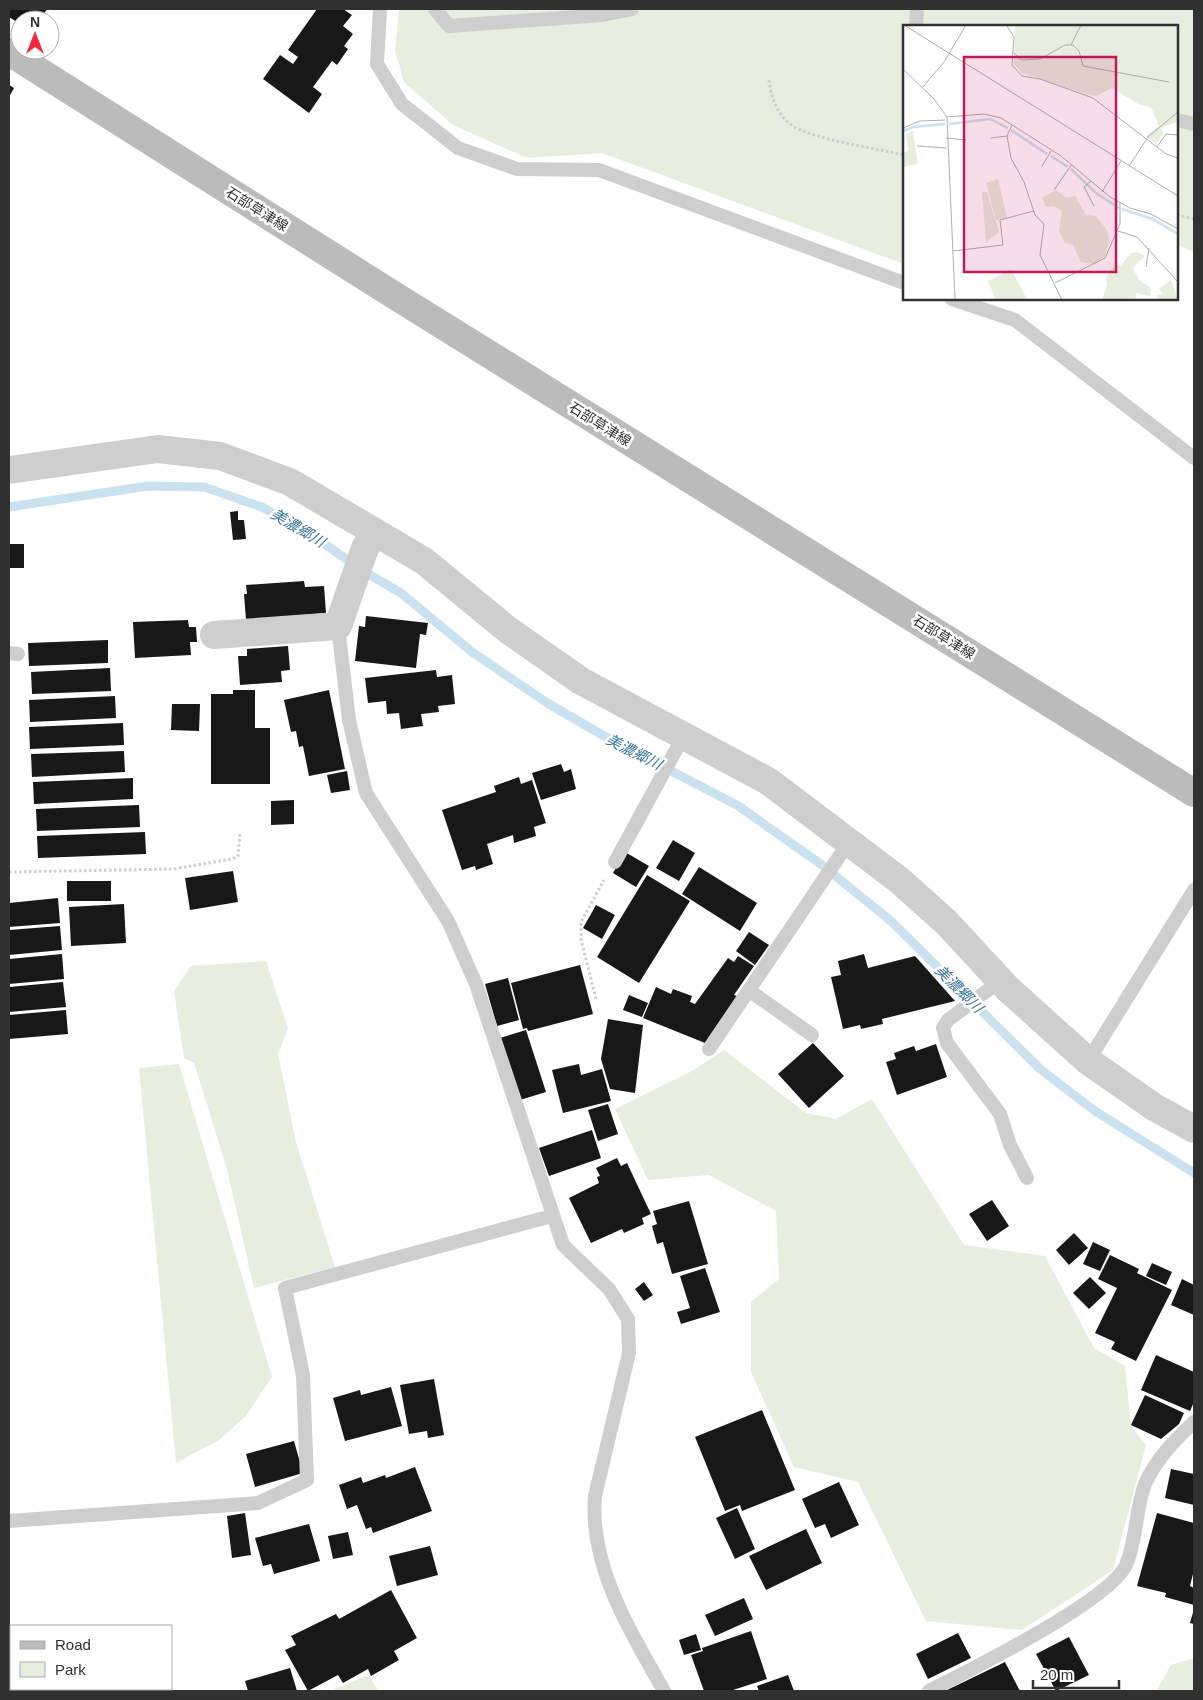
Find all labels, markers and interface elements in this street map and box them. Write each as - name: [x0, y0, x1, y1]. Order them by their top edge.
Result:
- north arrow: [10, 10, 60, 60]
- text: N: [30, 14, 40, 30]
- inset map: [903, 25, 1178, 300]
- street label: 石部草津線: [223, 184, 291, 234]
- street label: 石部草津線: [566, 399, 634, 449]
- water label: 美濃郷川: [268, 505, 330, 551]
- street label: 石部草津線: [910, 612, 978, 662]
- water label: 美濃郷川: [604, 730, 667, 774]
- water label: 美濃郷川: [932, 961, 988, 1017]
- legend: [10, 1625, 172, 1690]
- text: Road: [55, 1636, 91, 1653]
- scale bar: [1033, 1658, 1119, 1690]
- text: Park: [55, 1661, 86, 1678]
- text: 20 m: [1040, 1666, 1073, 1683]

